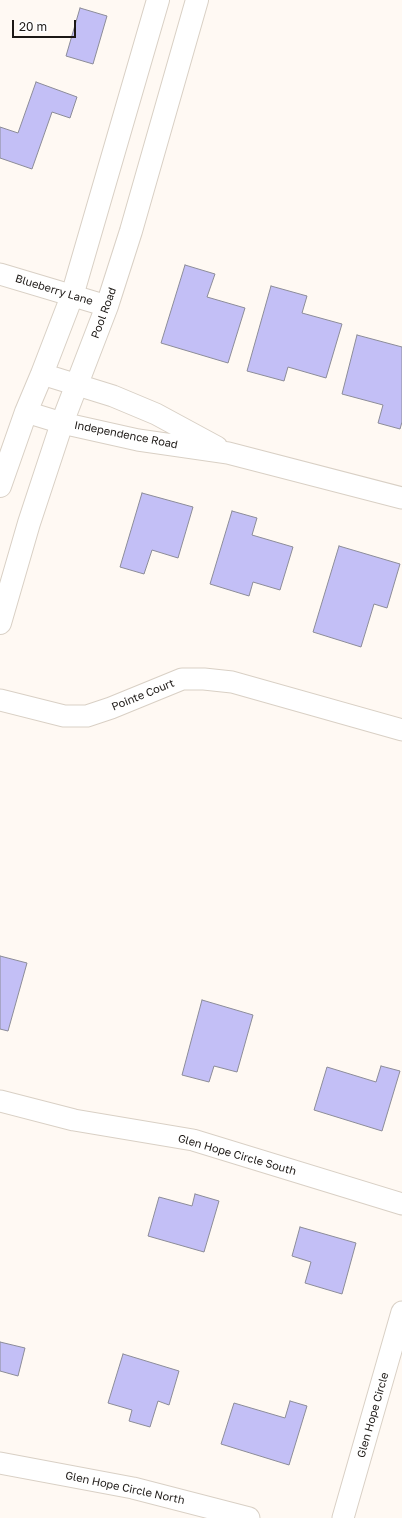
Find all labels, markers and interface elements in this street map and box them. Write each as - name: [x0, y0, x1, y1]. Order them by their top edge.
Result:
- scale bar: [14, 12, 78, 38]
- text: 20 m: [19, 19, 47, 34]
- street label: Blueberry Lane: [14, 272, 94, 308]
- street label: Pool Road: [89, 286, 119, 340]
- street label: Independence Road: [73, 418, 179, 452]
- street label: Pointe Court: [110, 676, 176, 714]
- street label: Glen Hope Circle South: [176, 1132, 298, 1178]
- street label: Glen Hope Circle: [354, 1371, 392, 1459]
- street label: Glen Hope Circle North: [64, 1469, 186, 1507]

